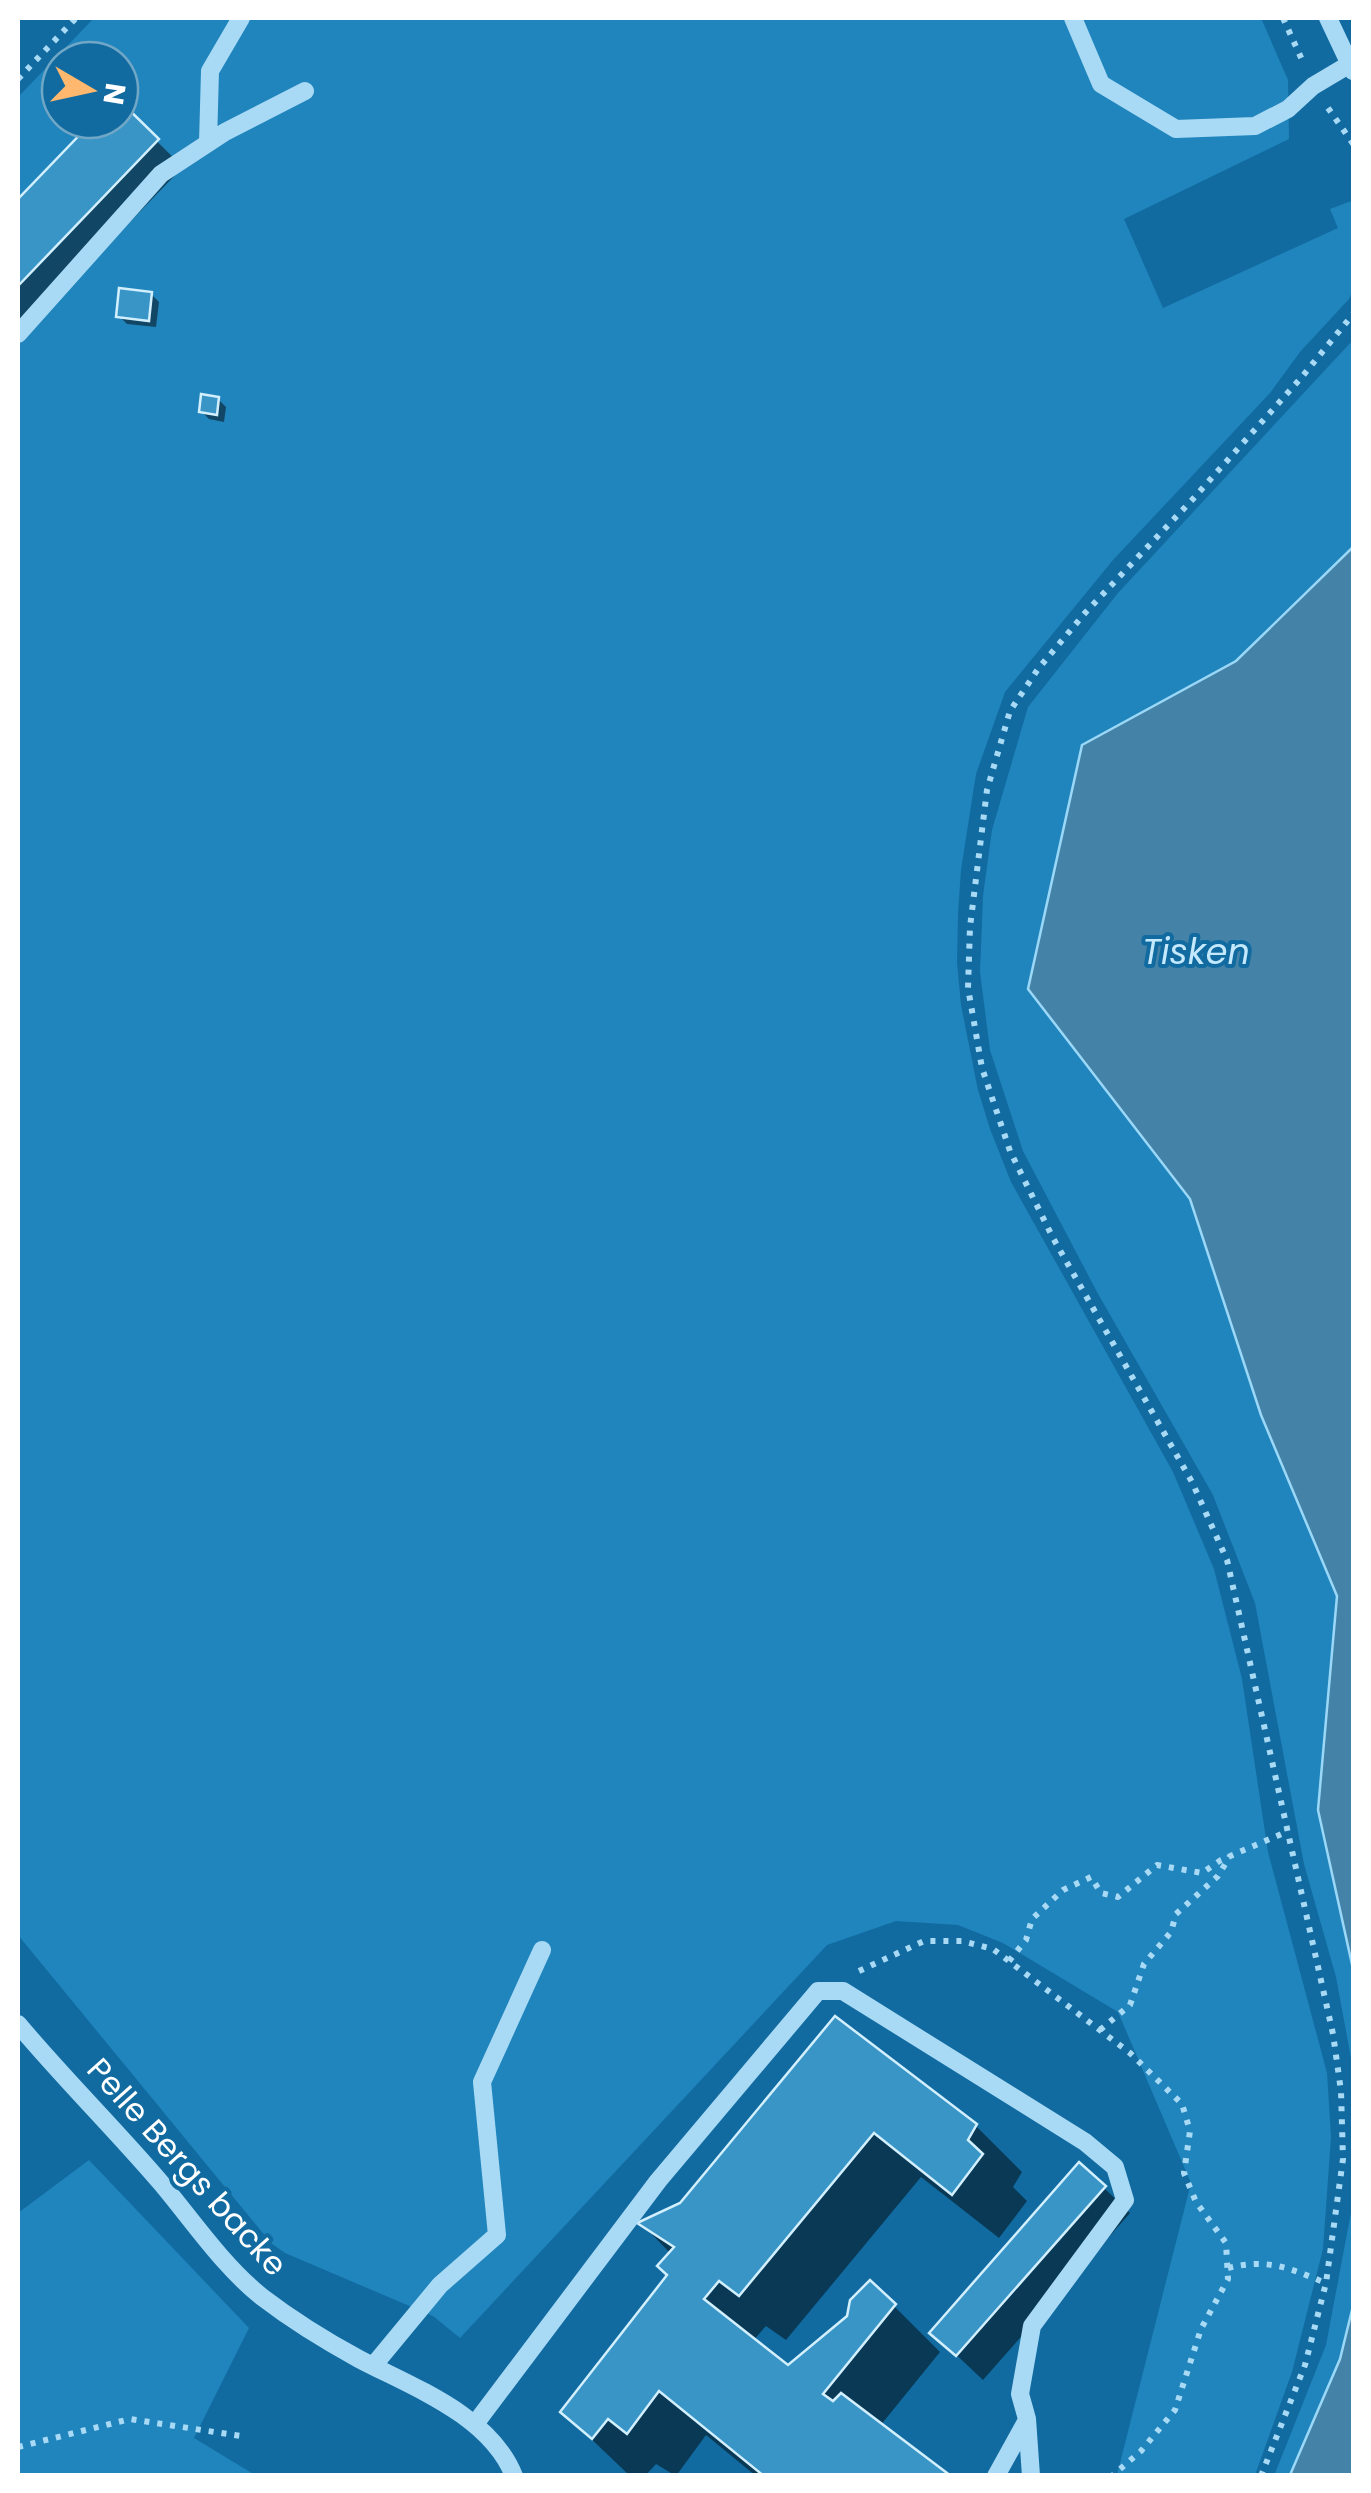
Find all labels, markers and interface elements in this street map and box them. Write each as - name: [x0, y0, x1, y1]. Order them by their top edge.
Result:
- north arrow: [40, 40, 140, 140]
- text: N: [93, 80, 135, 107]
- water label: Tisken: [1142, 927, 1250, 976]
- street label: Pelle Bergs backe: [77, 2048, 298, 2286]

